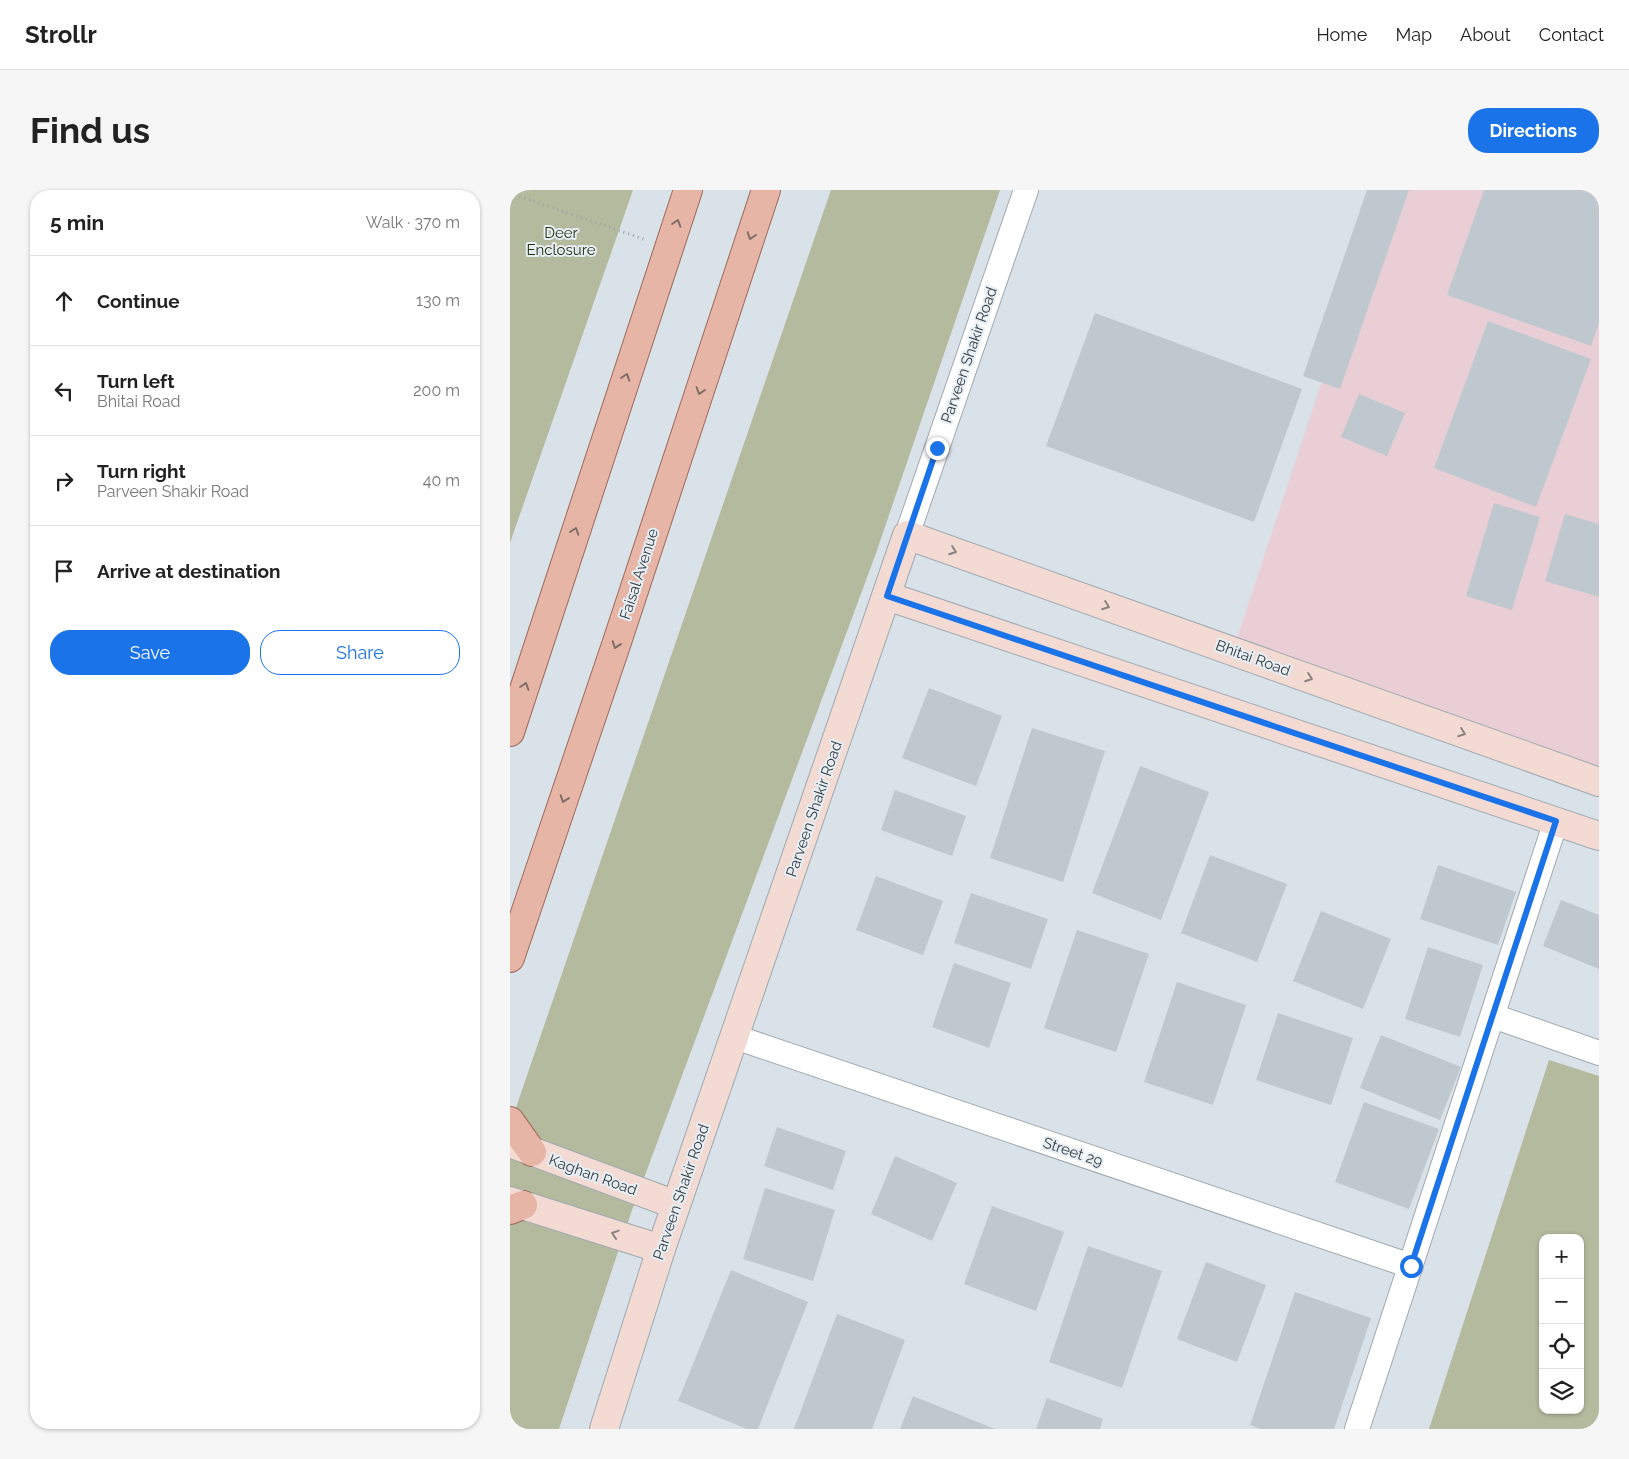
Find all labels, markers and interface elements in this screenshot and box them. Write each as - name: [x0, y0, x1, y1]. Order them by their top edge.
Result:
- text: Strollr: [25, 20, 97, 49]
- text: Home: [1316, 24, 1367, 45]
- text: Map: [1395, 24, 1432, 45]
- text: About: [1460, 24, 1511, 45]
- text: Contact: [1539, 24, 1604, 45]
- button: Directions: [1468, 108, 1599, 153]
- text: Find us: [30, 110, 150, 151]
- text: 5 min: [50, 210, 104, 235]
- text: Walk · 370 m: [366, 213, 460, 232]
- one-way arrow: [671, 219, 681, 228]
- park label: Deer Enclosure: [526, 224, 596, 259]
- one-way arrow: [746, 232, 756, 240]
- street label: Parveen Shakir Road: [937, 285, 1001, 425]
- icon: ahead: [50, 287, 78, 315]
- text: Continue: [97, 290, 180, 312]
- text: 130 m: [416, 291, 460, 310]
- text: Turn left: [97, 370, 174, 392]
- one-way arrow: [620, 373, 630, 382]
- icon: left: [50, 377, 78, 405]
- text: 200 m: [413, 381, 460, 400]
- one-way arrow: [696, 386, 706, 394]
- text: Bhitai Road: [97, 392, 181, 411]
- route end: [926, 437, 949, 460]
- text: Turn right: [97, 460, 186, 482]
- icon: right: [50, 467, 78, 495]
- text: 40 m: [423, 471, 460, 490]
- text: Parveen Shakir Road: [97, 482, 249, 501]
- street label: Faisal Avenue: [616, 526, 662, 622]
- one-way arrow: [569, 528, 579, 536]
- one-way arrow: [948, 545, 957, 555]
- icon: arrive: [50, 557, 78, 585]
- text: Arrive at destination: [97, 560, 281, 582]
- one-way arrow: [1101, 600, 1110, 610]
- button: Save: [50, 630, 250, 675]
- button: Share: [260, 630, 460, 675]
- street label: Bhitai Road: [1213, 636, 1293, 680]
- one-way arrow: [612, 640, 622, 648]
- one-way arrow: [1304, 672, 1312, 682]
- one-way arrow: [519, 682, 529, 691]
- one-way arrow: [1457, 727, 1465, 737]
- street label: Parveen Shakir Road: [782, 739, 846, 879]
- one-way arrow: [560, 794, 570, 802]
- street label: Parveen Shakir Road: [649, 1122, 713, 1262]
- street label: Street 29: [1041, 1133, 1105, 1171]
- street label: Kaghan Road: [546, 1151, 640, 1199]
- one-way arrow: [611, 1230, 620, 1240]
- map controls: [1539, 1234, 1584, 1414]
- button: +: [1539, 1234, 1584, 1279]
- route start: [1400, 1255, 1423, 1278]
- button: −: [1539, 1279, 1584, 1324]
- button: locate: [1539, 1324, 1584, 1369]
- button: layers: [1539, 1369, 1584, 1414]

